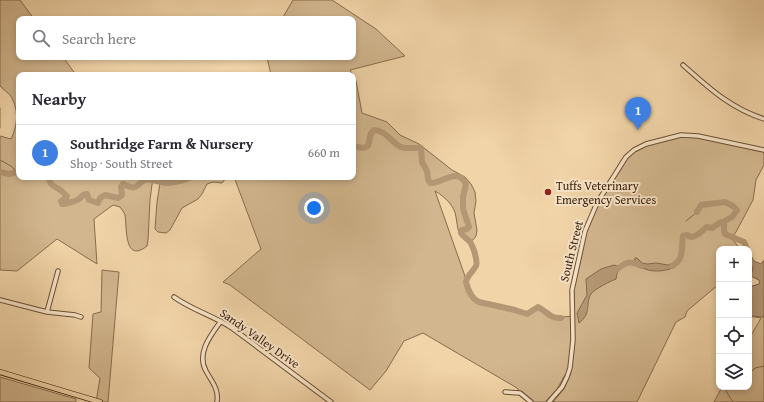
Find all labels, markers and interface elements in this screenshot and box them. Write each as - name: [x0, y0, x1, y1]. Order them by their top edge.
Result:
- search box: [16, 16, 356, 60]
- icon: search: [30, 27, 52, 49]
- text: Search here: [62, 28, 136, 49]
- text: Nearby: [32, 86, 86, 111]
- pin: 1: [625, 97, 651, 130]
- text: Southridge Farm & Nursery: [70, 133, 253, 154]
- text: 1: [42, 143, 48, 162]
- text: 660 m: [308, 143, 340, 162]
- text: Shop · South Street: [70, 154, 173, 173]
- place label: Tuffs Veterinary Emergency Services: [556, 177, 656, 208]
- marker: Tuffs Veterinary Emergency Services: [543, 187, 553, 197]
- your location: [304, 198, 324, 218]
- street label: South Street: [555, 218, 587, 283]
- map controls: [716, 246, 752, 390]
- button: +: [716, 246, 752, 282]
- button: −: [716, 282, 752, 318]
- street label: Sandy Valley Drive: [217, 304, 304, 372]
- button: locate: [716, 318, 752, 354]
- button: layers: [716, 354, 752, 390]

